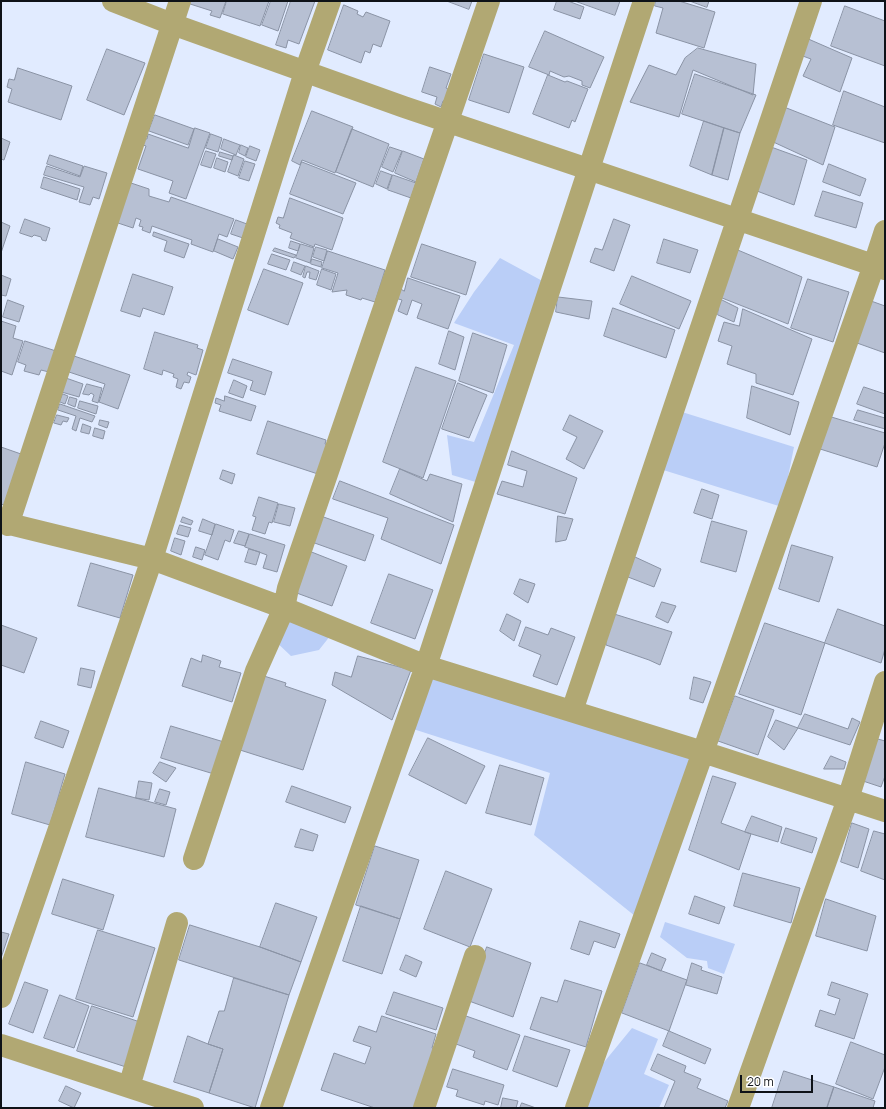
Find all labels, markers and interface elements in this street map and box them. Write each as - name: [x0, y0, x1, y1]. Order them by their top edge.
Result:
- scale bar: [742, 1067, 815, 1093]
- text: 20 m: [747, 1073, 774, 1090]

